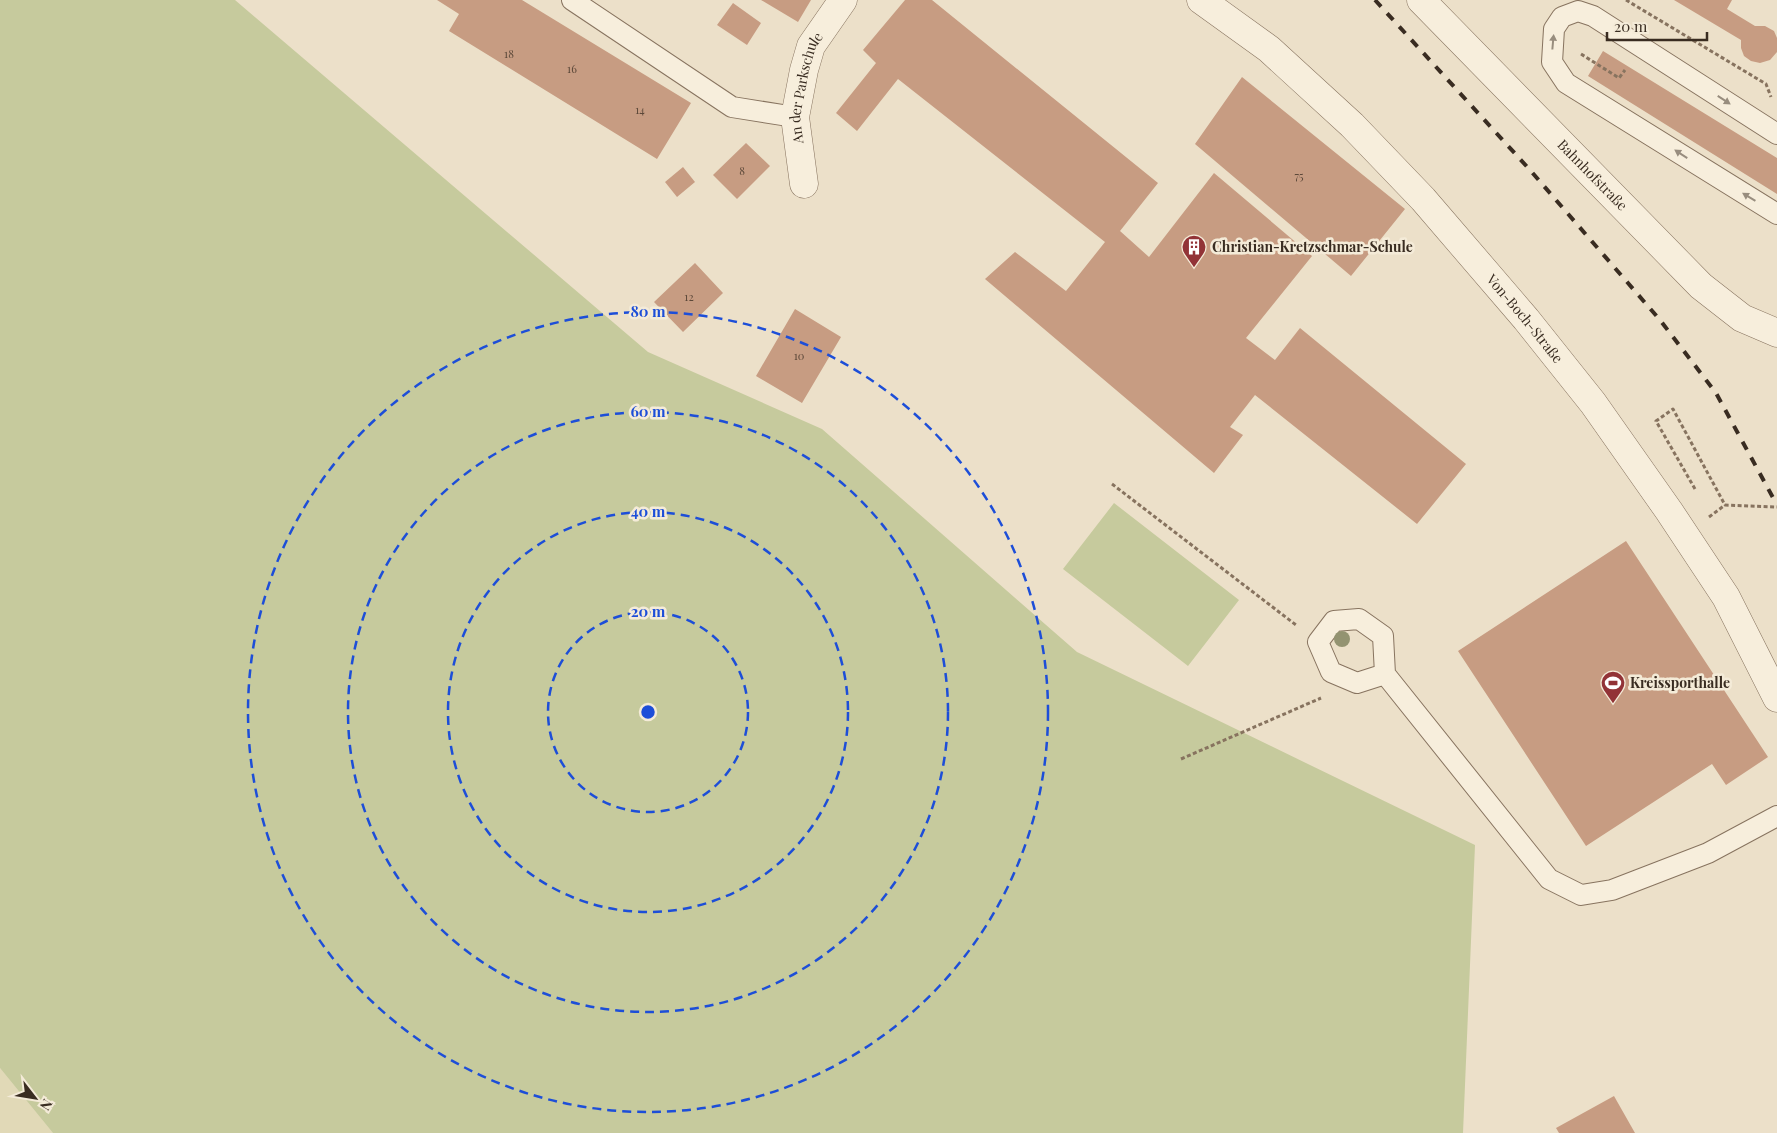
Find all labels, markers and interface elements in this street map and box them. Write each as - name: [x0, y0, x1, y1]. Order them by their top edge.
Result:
- scale bar: [1607, 10, 1707, 42]
- text: 20 m: [1614, 16, 1648, 36]
- street label: An der Parkschule: [785, 28, 827, 146]
- one-way arrow: [1549, 34, 1557, 50]
- house number: 18: [504, 46, 514, 61]
- house number: 16: [567, 61, 577, 76]
- one-way arrow: [1717, 95, 1731, 105]
- house number: 14: [635, 102, 645, 117]
- street label: Bahnhofstraße: [1554, 135, 1632, 214]
- one-way arrow: [1674, 149, 1687, 159]
- house number: 8: [739, 163, 745, 178]
- house number: 75: [1294, 168, 1304, 183]
- one-way arrow: [1743, 193, 1756, 202]
- building icon: Christian-Kretzschmar-Schule: [1181, 234, 1207, 268]
- place label: Christian-Kretzschmar-Schule: [1212, 237, 1413, 256]
- street label: Von-Boch-Straße: [1482, 269, 1568, 367]
- house number: 12: [684, 289, 694, 304]
- text: 80 m: [630, 301, 666, 321]
- house number: 10: [794, 348, 805, 363]
- text: 60 m: [630, 401, 666, 421]
- text: 40 m: [631, 501, 666, 521]
- text: 20 m: [631, 601, 666, 621]
- sports icon: Kreissporthalle: [1600, 670, 1626, 704]
- place label: Kreissporthalle: [1630, 673, 1730, 692]
- centre of rings: [639, 703, 657, 721]
- north arrow: [10, 1073, 60, 1123]
- text: N: [36, 1096, 57, 1114]

